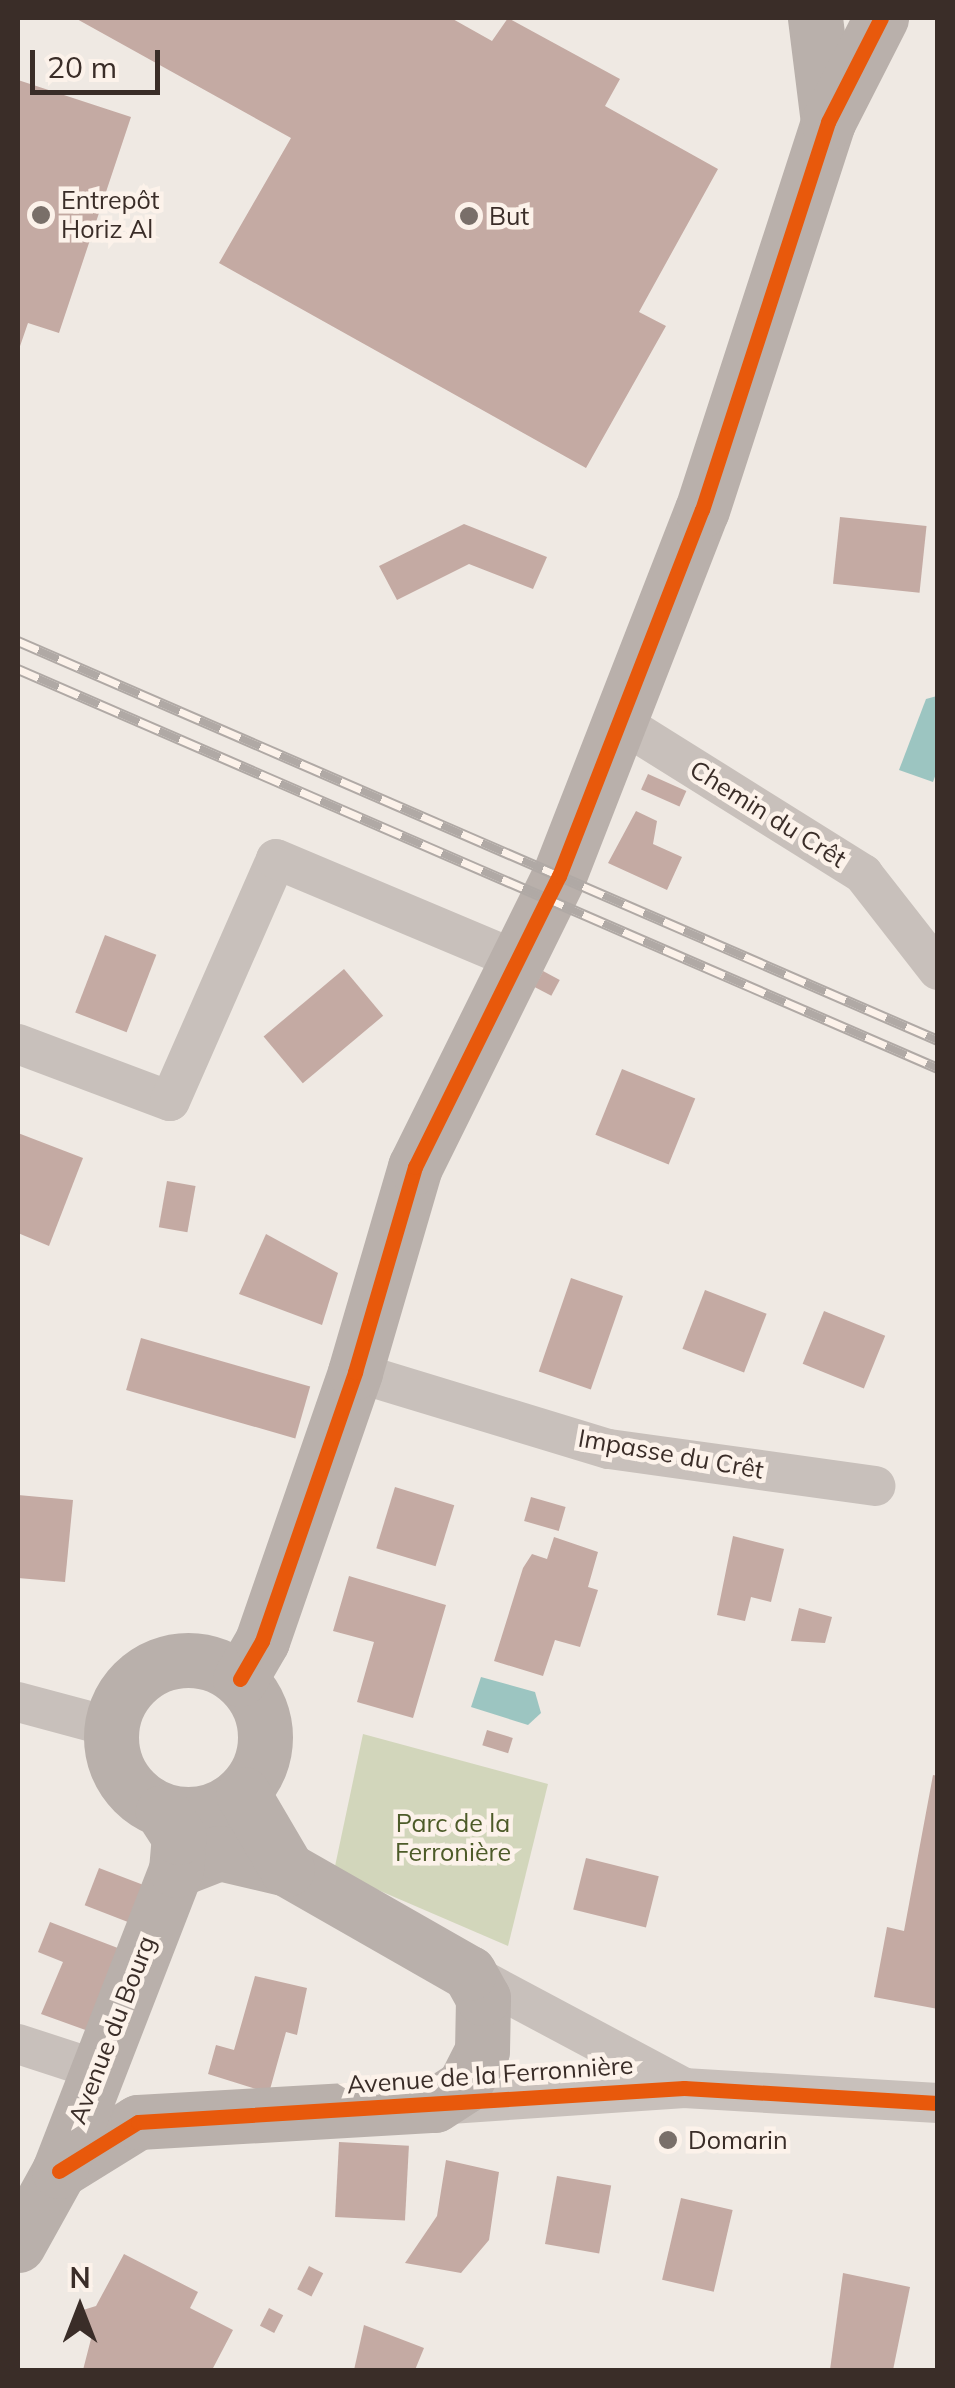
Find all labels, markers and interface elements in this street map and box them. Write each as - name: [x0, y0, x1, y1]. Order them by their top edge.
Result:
- scale bar: [35, 30, 165, 92]
- text: 20 m: [47, 48, 117, 86]
- place label: Entrepôt Horiz Al: [61, 186, 160, 245]
- place label: But: [489, 201, 529, 231]
- marker: Entrepôt Horiz Al: [30, 204, 52, 226]
- marker: But: [458, 205, 480, 227]
- street label: Chemin du Crêt: [684, 754, 852, 874]
- street label: Impasse du Crêt: [576, 1423, 766, 1485]
- park label: Parc de la Ferronière: [395, 1809, 511, 1868]
- street label: Avenue du Bourg: [62, 1932, 162, 2128]
- street label: Avenue de la Ferronnière: [346, 2050, 634, 2100]
- place label: Domarin: [688, 2125, 788, 2155]
- marker: Domarin: [657, 2129, 679, 2151]
- north arrow: [30, 2258, 130, 2358]
- text: N: [69, 2260, 91, 2295]

